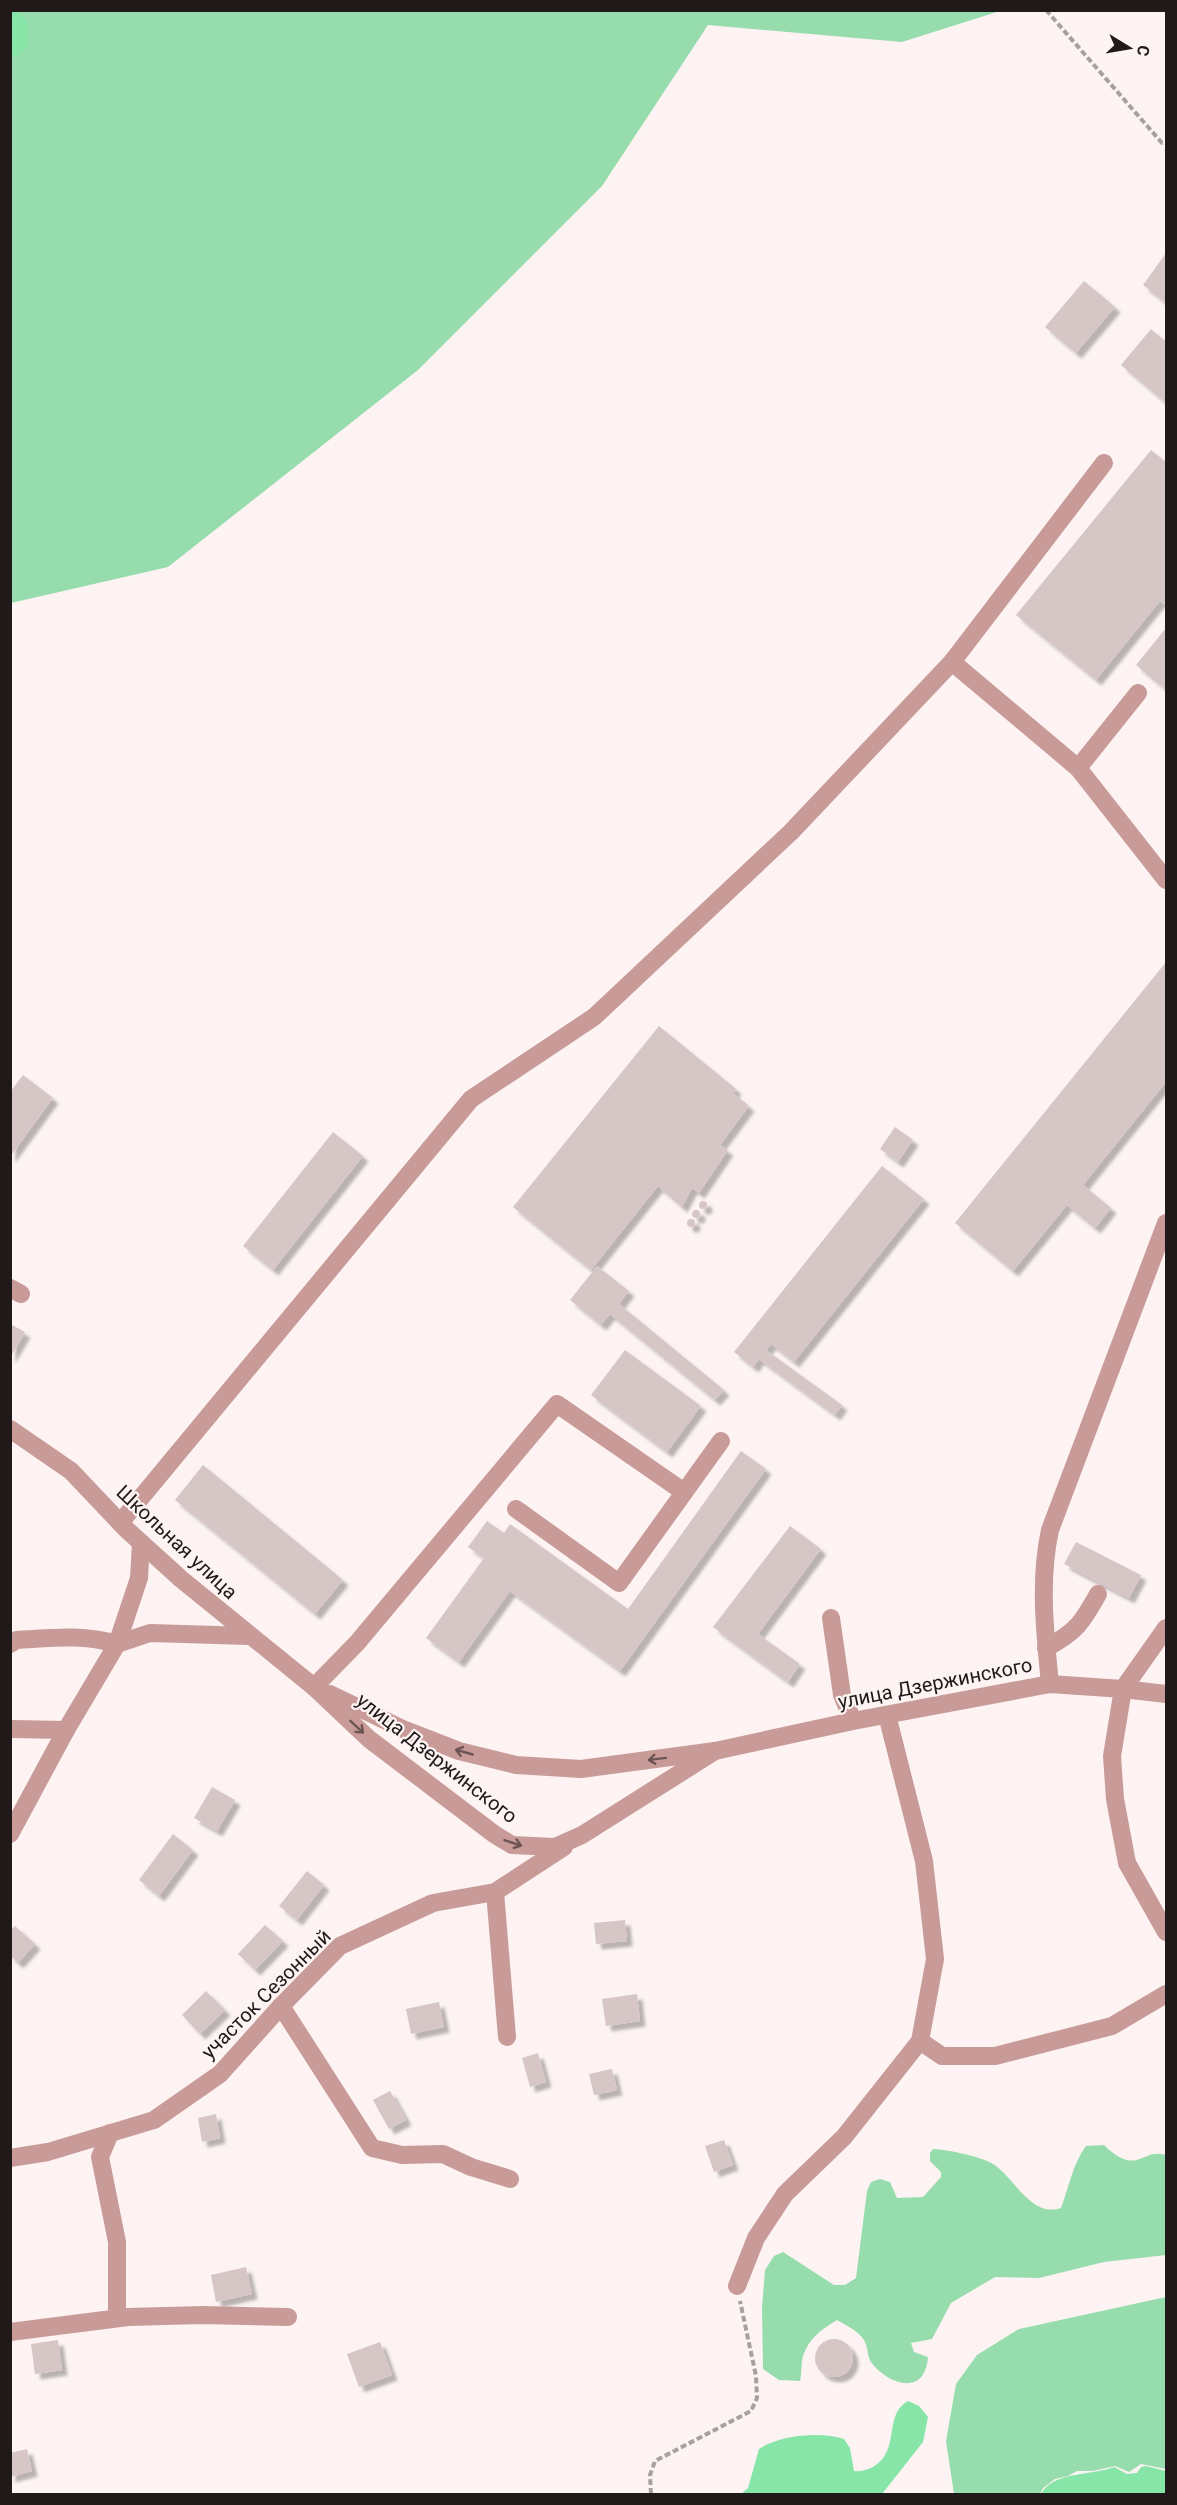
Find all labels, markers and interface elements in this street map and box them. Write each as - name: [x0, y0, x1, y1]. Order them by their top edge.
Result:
- north arrow: [1099, 18, 1159, 78]
- text: С: [1133, 44, 1154, 58]
- street label: Школьная улица: [112, 1480, 242, 1604]
- street label: улица Дзержинского: [836, 1652, 1034, 1714]
- street label: улица Дзержинского: [352, 1688, 522, 1828]
- one-way arrow: [349, 1720, 364, 1734]
- one-way arrow: [455, 1745, 474, 1757]
- one-way arrow: [647, 1753, 667, 1764]
- one-way arrow: [503, 1838, 522, 1849]
- street label: участок Сезонный: [196, 1924, 336, 2064]

